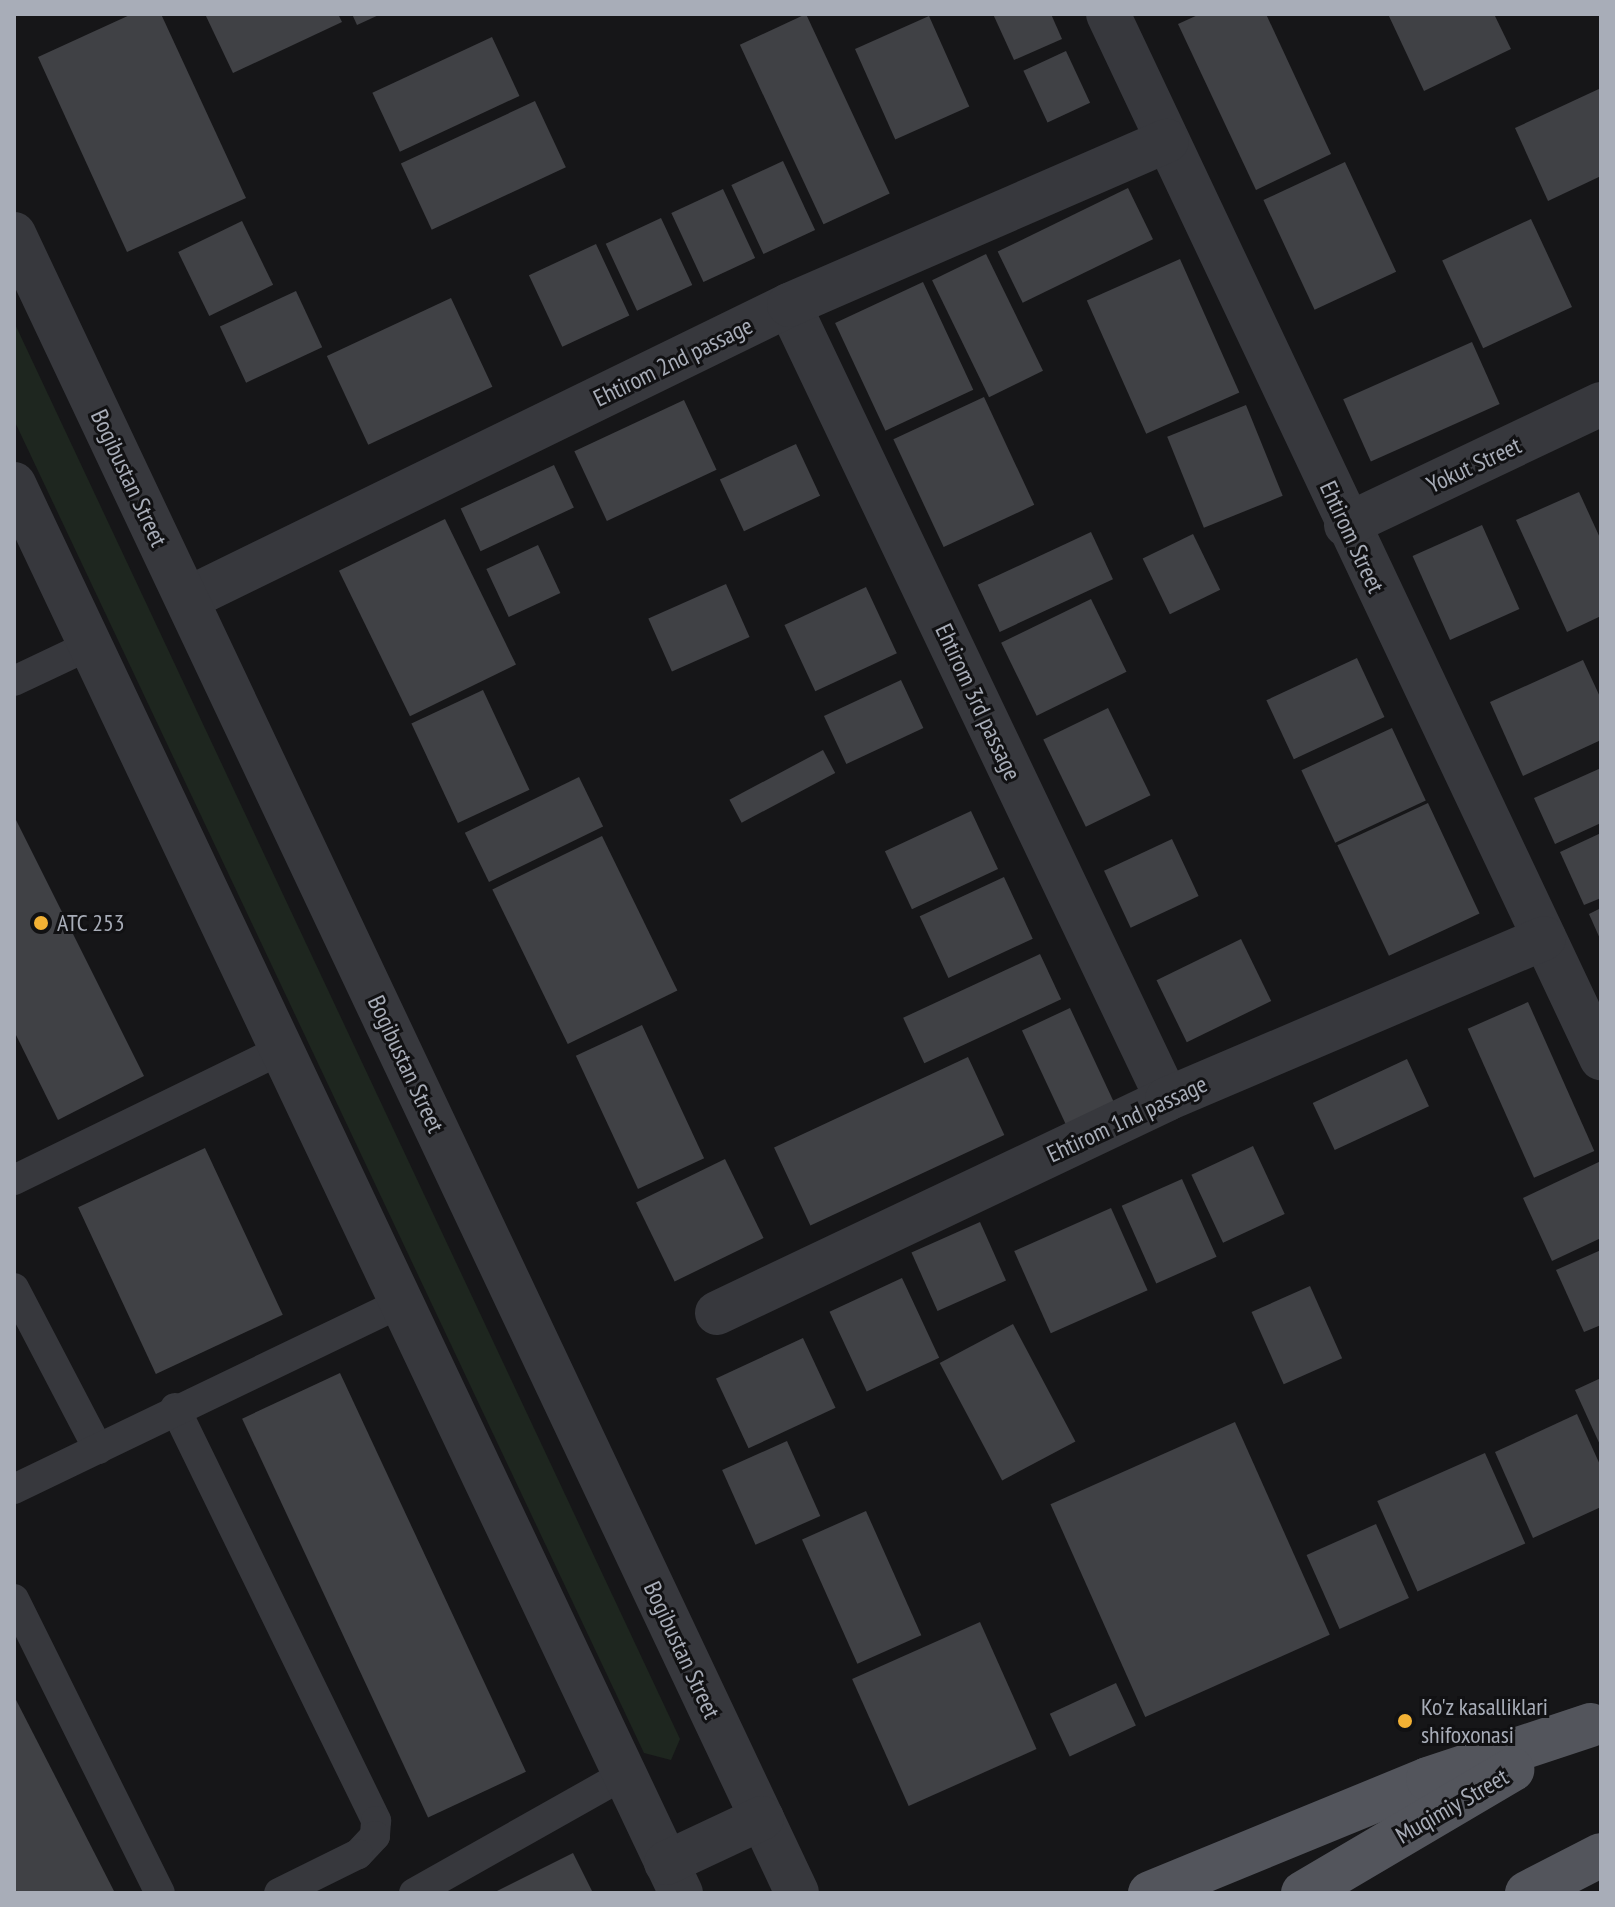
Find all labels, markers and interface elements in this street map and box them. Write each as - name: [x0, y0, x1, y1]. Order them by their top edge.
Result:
- street label: Ehtirom 2nd passage: [589, 311, 757, 413]
- street label: Bogibustan Street: [85, 405, 173, 551]
- street label: Yokut Street: [1422, 431, 1526, 499]
- street label: Ehtirom Street: [1314, 477, 1390, 597]
- street label: Ehtirom 3rd passage: [929, 619, 1027, 785]
- place label: АТС 253: [57, 909, 125, 937]
- marker: АТС 253: [32, 914, 50, 932]
- street label: Bogibustan Street: [362, 991, 450, 1137]
- street label: Ehtirom 1nd passage: [1042, 1069, 1212, 1169]
- street label: Bogibustan Street: [638, 1577, 726, 1723]
- place label: Ko'z kasalliklari shifoxonasi: [1421, 1693, 1549, 1749]
- marker: Ko'z kasalliklari shifoxonasi: [1396, 1712, 1414, 1730]
- street label: Muqimiy Street: [1390, 1762, 1514, 1850]

